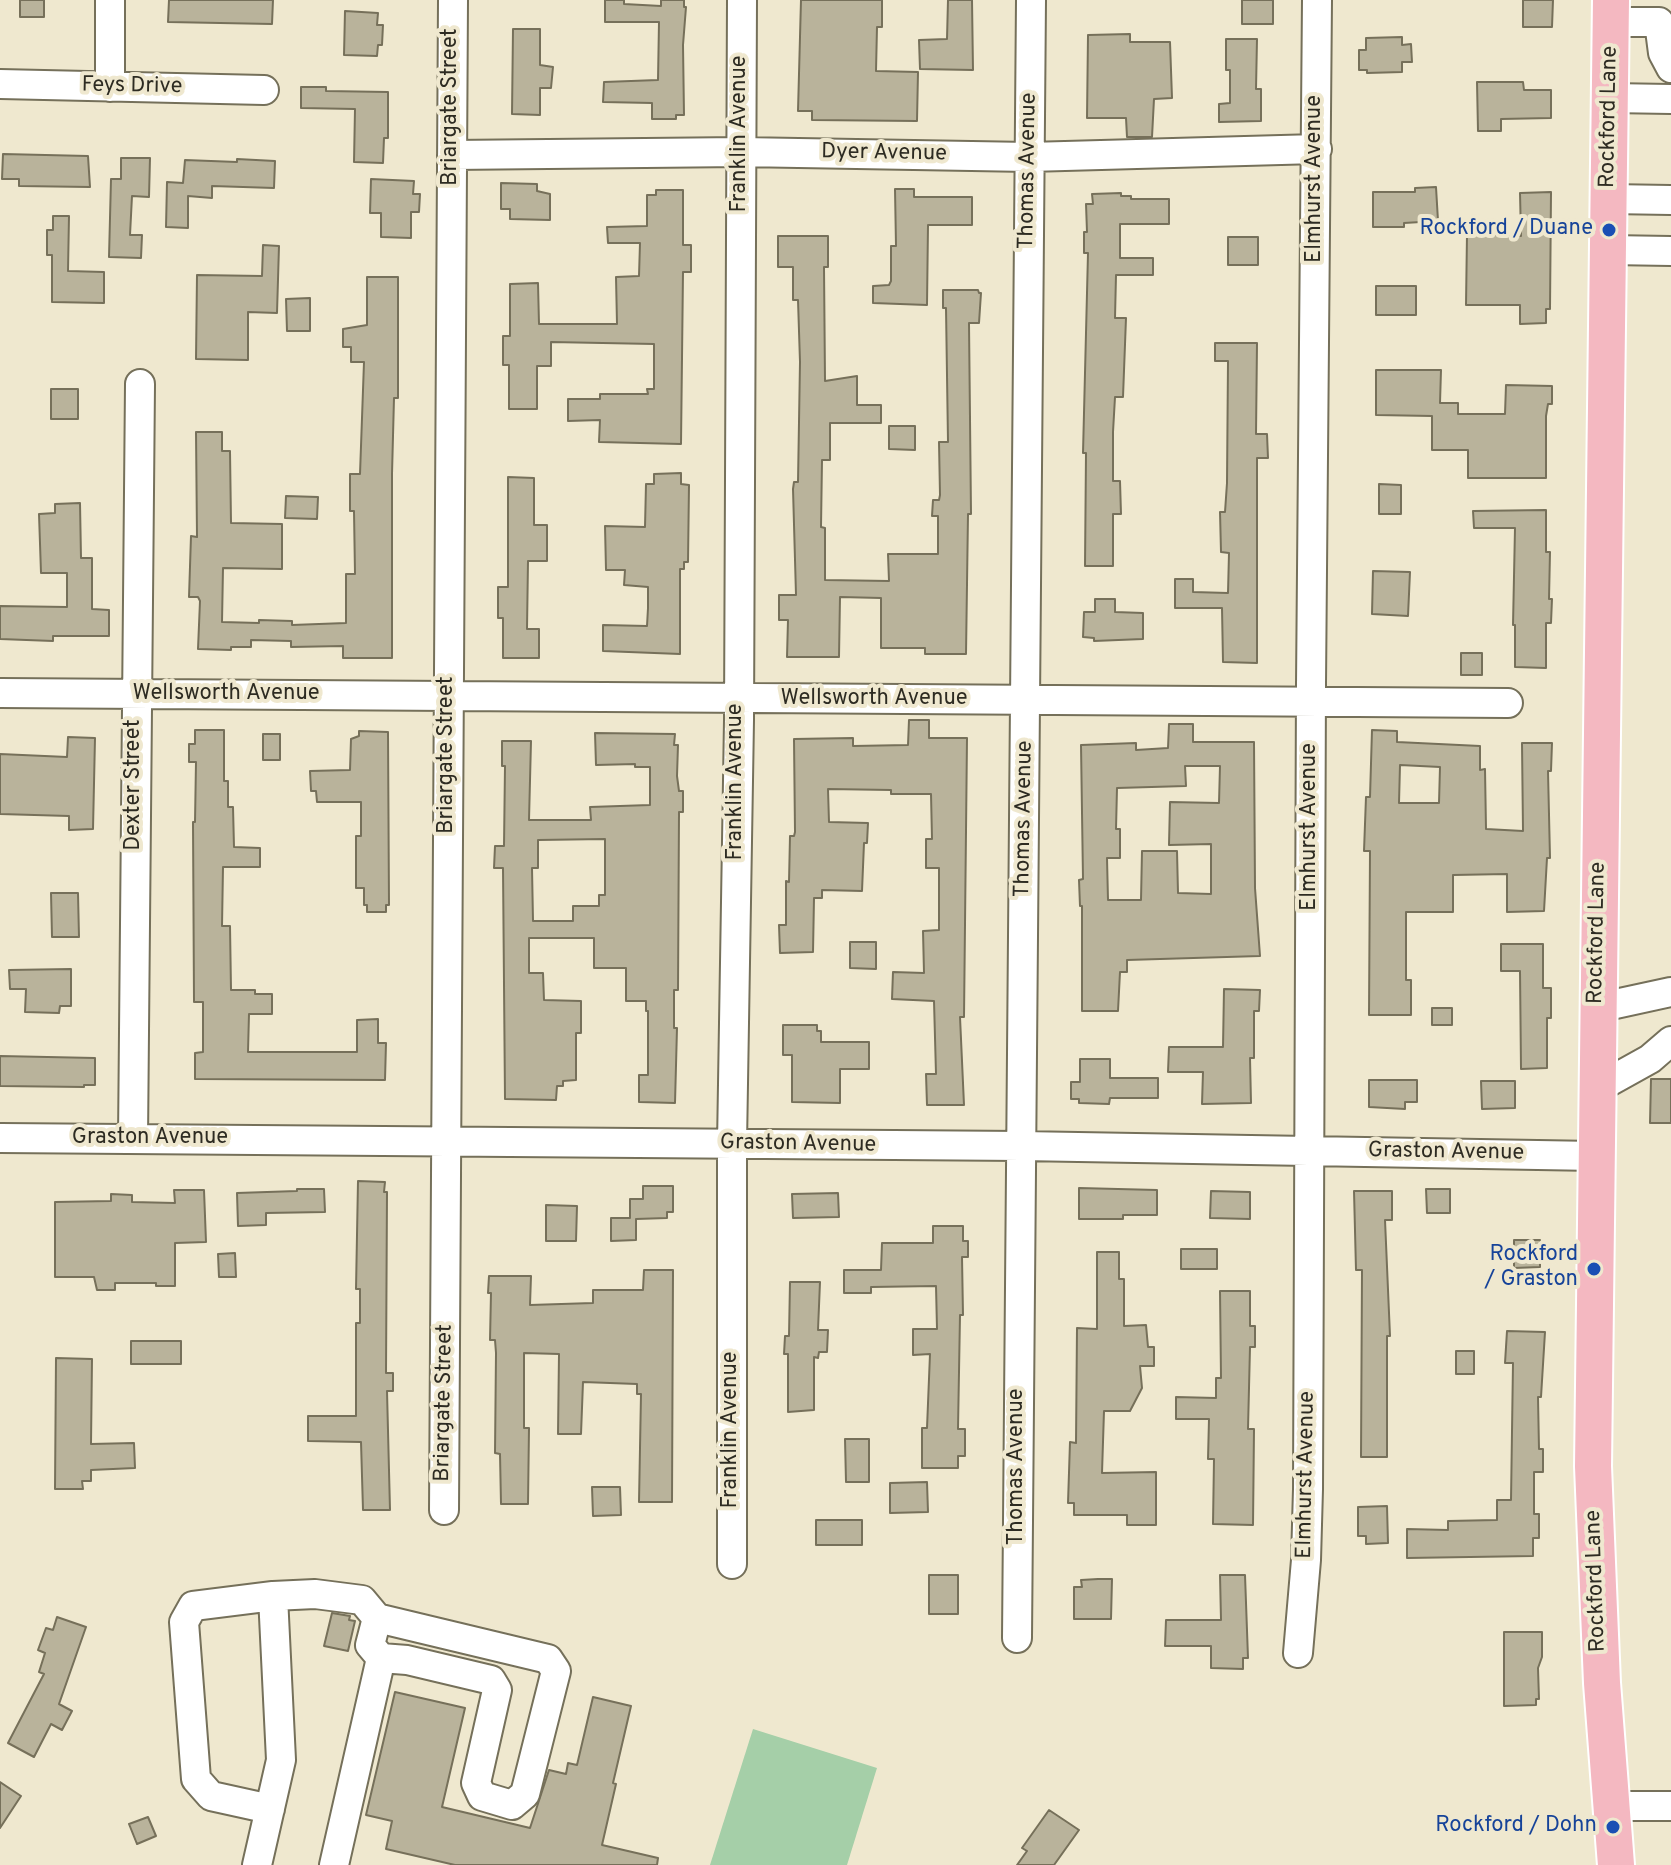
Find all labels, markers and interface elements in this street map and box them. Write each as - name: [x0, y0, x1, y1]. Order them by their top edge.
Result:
- street label: Briargate Street: [439, 28, 465, 186]
- street label: Rockford Lane: [1596, 46, 1624, 188]
- street label: Franklin Avenue: [728, 55, 754, 213]
- street label: Feys Drive: [81, 73, 183, 101]
- street label: Thomas Avenue: [1014, 92, 1044, 250]
- street label: Elmhurst Avenue: [1303, 95, 1329, 263]
- street label: Dyer Avenue: [821, 140, 947, 168]
- place label: Rockford / Duane: [1419, 217, 1593, 243]
- marker: Rockford / Duane: [1600, 221, 1618, 239]
- street label: Briargate Street: [435, 676, 461, 834]
- street label: Wellsworth Avenue: [132, 682, 320, 708]
- street label: Wellsworth Avenue: [780, 687, 968, 713]
- street label: Franklin Avenue: [724, 703, 750, 861]
- street label: Dexter Street: [122, 719, 148, 851]
- street label: Thomas Avenue: [1010, 740, 1040, 898]
- street label: Elmhurst Avenue: [1298, 743, 1324, 911]
- street label: Rockford Lane: [1584, 862, 1612, 1004]
- street label: Graston Avenue: [72, 1126, 228, 1152]
- street label: Graston Avenue: [720, 1130, 876, 1160]
- street label: Graston Avenue: [1368, 1138, 1524, 1168]
- place label: Rockford / Graston: [1484, 1243, 1578, 1294]
- marker: Rockford / Graston: [1585, 1260, 1603, 1278]
- street label: Briargate Street: [430, 1324, 460, 1482]
- street label: Franklin Avenue: [719, 1351, 745, 1509]
- street label: Thomas Avenue: [1005, 1388, 1031, 1546]
- street label: Elmhurst Avenue: [1292, 1391, 1322, 1559]
- street label: Rockford Lane: [1581, 1509, 1613, 1653]
- place label: Rockford / Dohn: [1435, 1814, 1597, 1840]
- marker: Rockford / Dohn: [1604, 1818, 1622, 1836]

